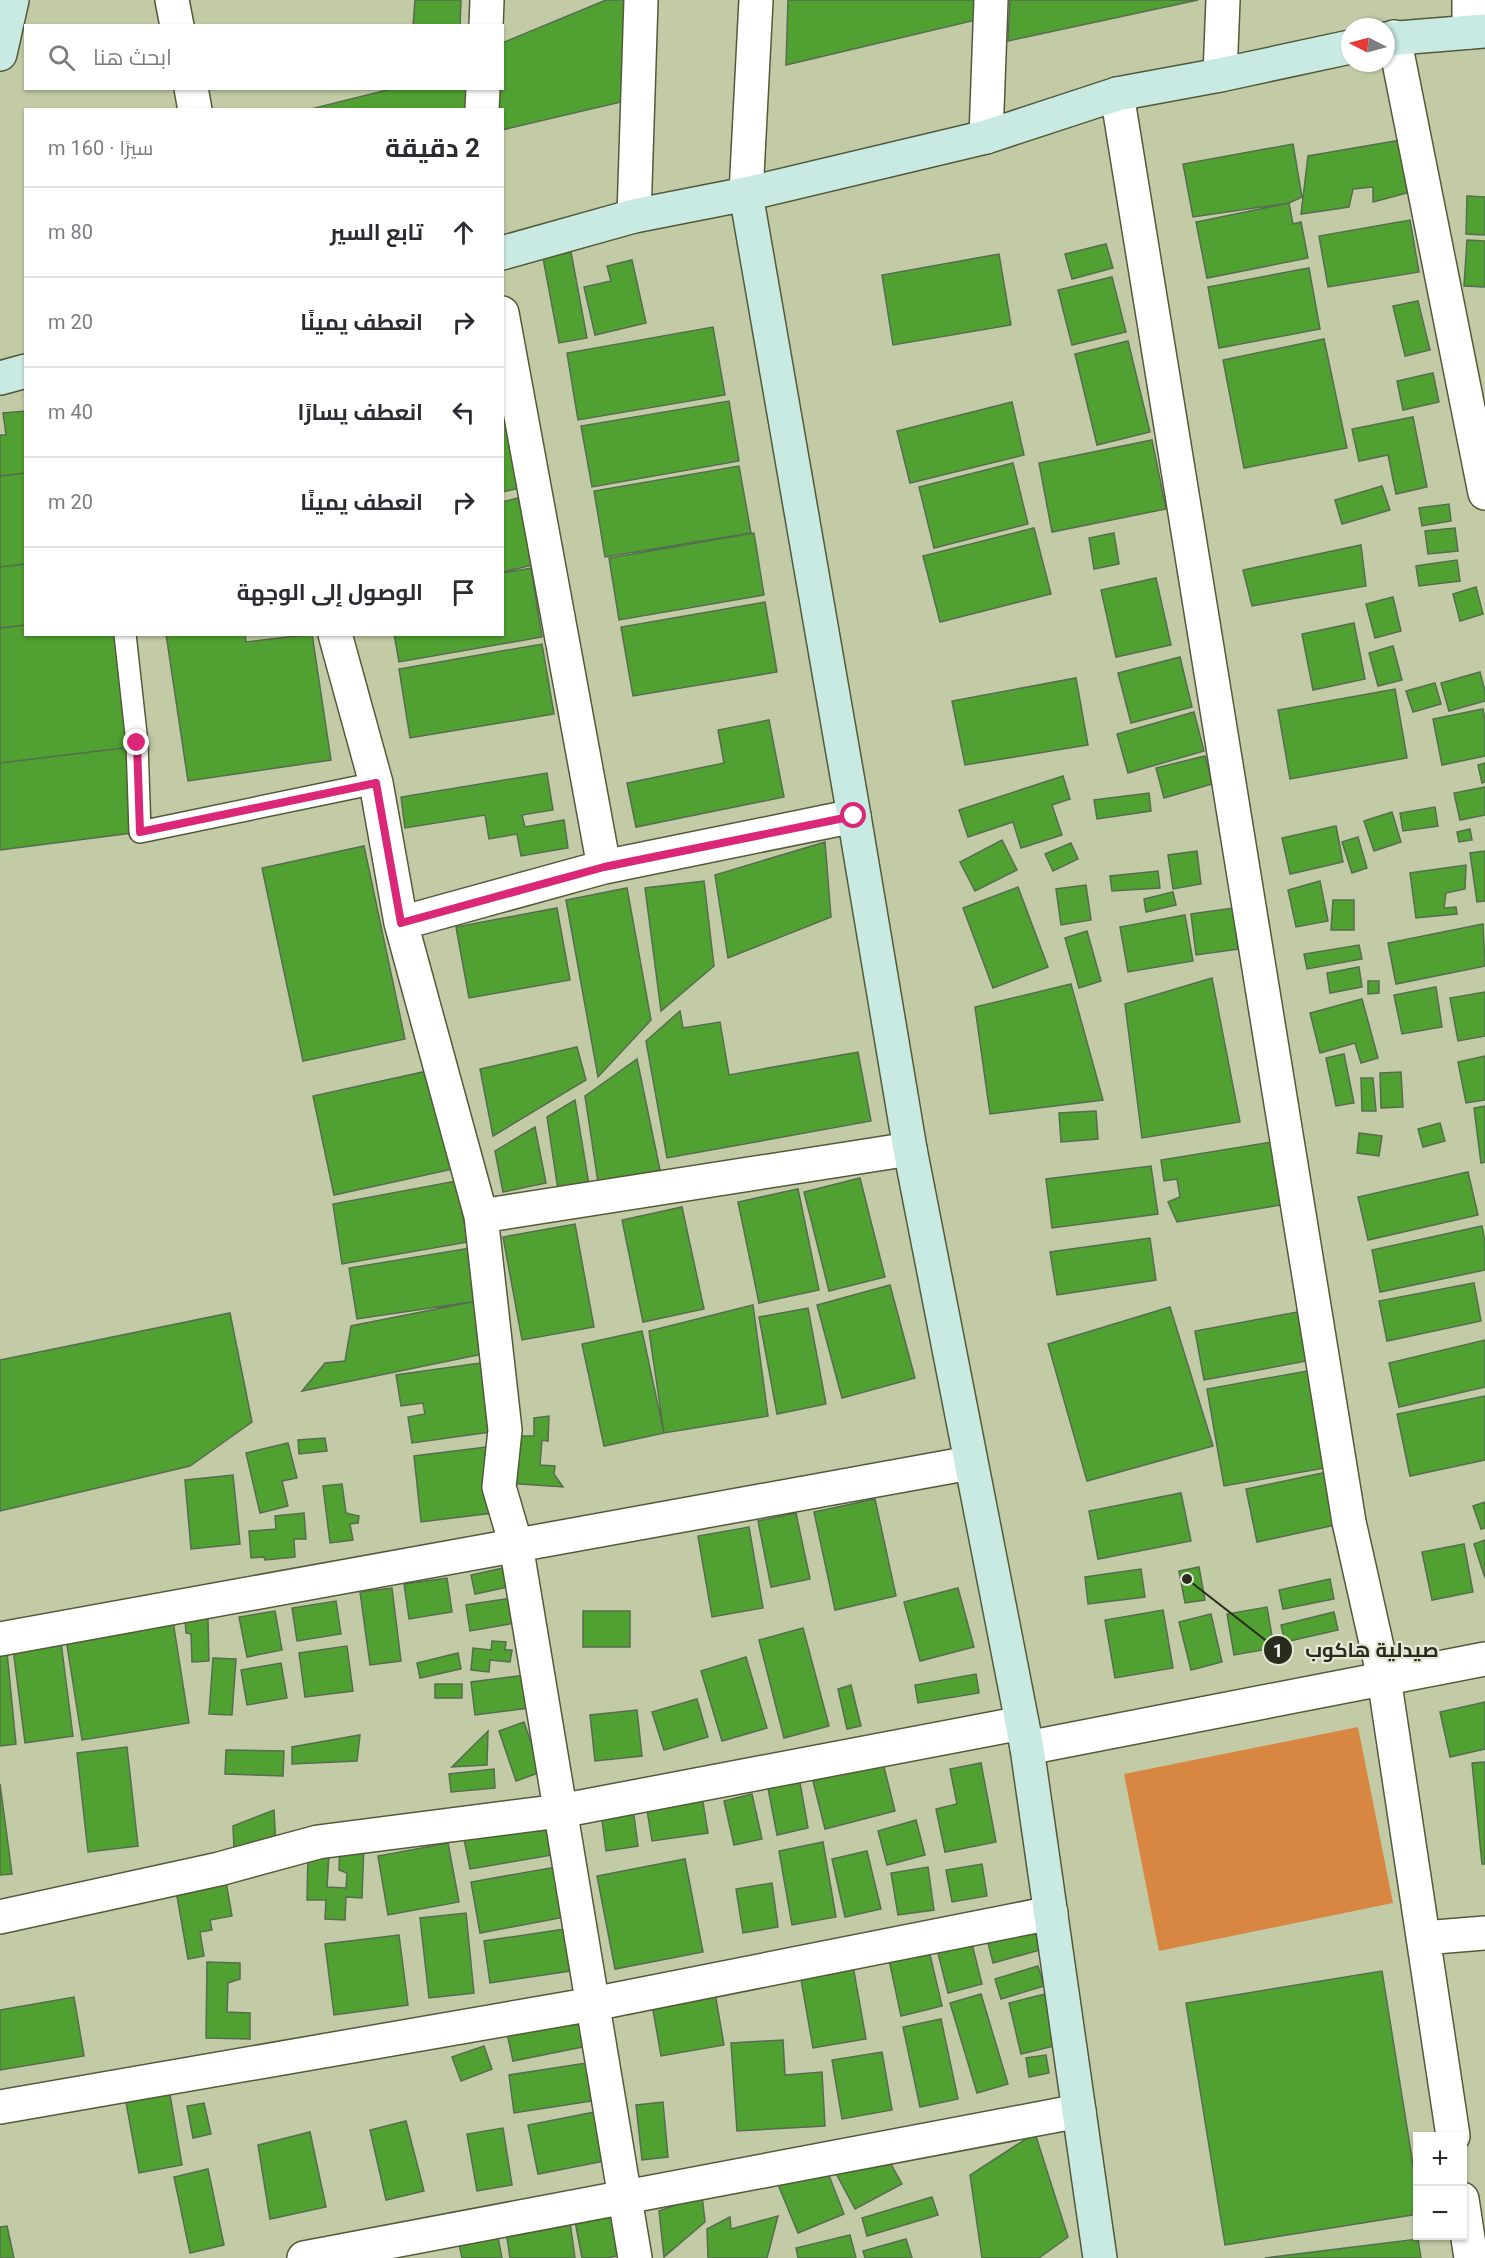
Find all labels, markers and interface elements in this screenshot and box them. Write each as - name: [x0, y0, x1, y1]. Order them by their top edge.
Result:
- north arrow: [1341, 18, 1395, 72]
- search box: [24, 24, 504, 90]
- icon: search: [45, 41, 78, 74]
- text: ابحث هنا: [93, 45, 172, 70]
- text: 2 دقيقة: [385, 133, 480, 163]
- text: سيرًا · 160 m: [48, 136, 153, 160]
- icon: ahead: [447, 216, 480, 249]
- text: 80 m: [48, 220, 93, 244]
- text: تابع السير: [330, 220, 423, 245]
- icon: right: [447, 306, 480, 339]
- text: 20 m: [48, 310, 93, 334]
- text: انعطف يمينًا: [300, 310, 423, 335]
- icon: left: [447, 396, 480, 429]
- text: 40 m: [48, 400, 93, 424]
- text: انعطف يسارًا: [298, 400, 423, 425]
- icon: right: [447, 486, 480, 519]
- text: 20 m: [48, 490, 93, 514]
- text: انعطف يمينًا: [300, 490, 423, 515]
- icon: arrive: [447, 576, 480, 609]
- text: الوصول إلى الوجهة: [237, 580, 423, 605]
- route end: [123, 729, 149, 755]
- route start: [840, 802, 866, 828]
- callout: صيدلية هاكوب: [1263, 1631, 1450, 1669]
- text: صيدلية هاكوب: [1305, 1638, 1439, 1662]
- text: 1: [1273, 1640, 1283, 1661]
- map controls: [1413, 2132, 1467, 2240]
- button: +: [1413, 2132, 1467, 2186]
- button: −: [1413, 2186, 1467, 2240]

